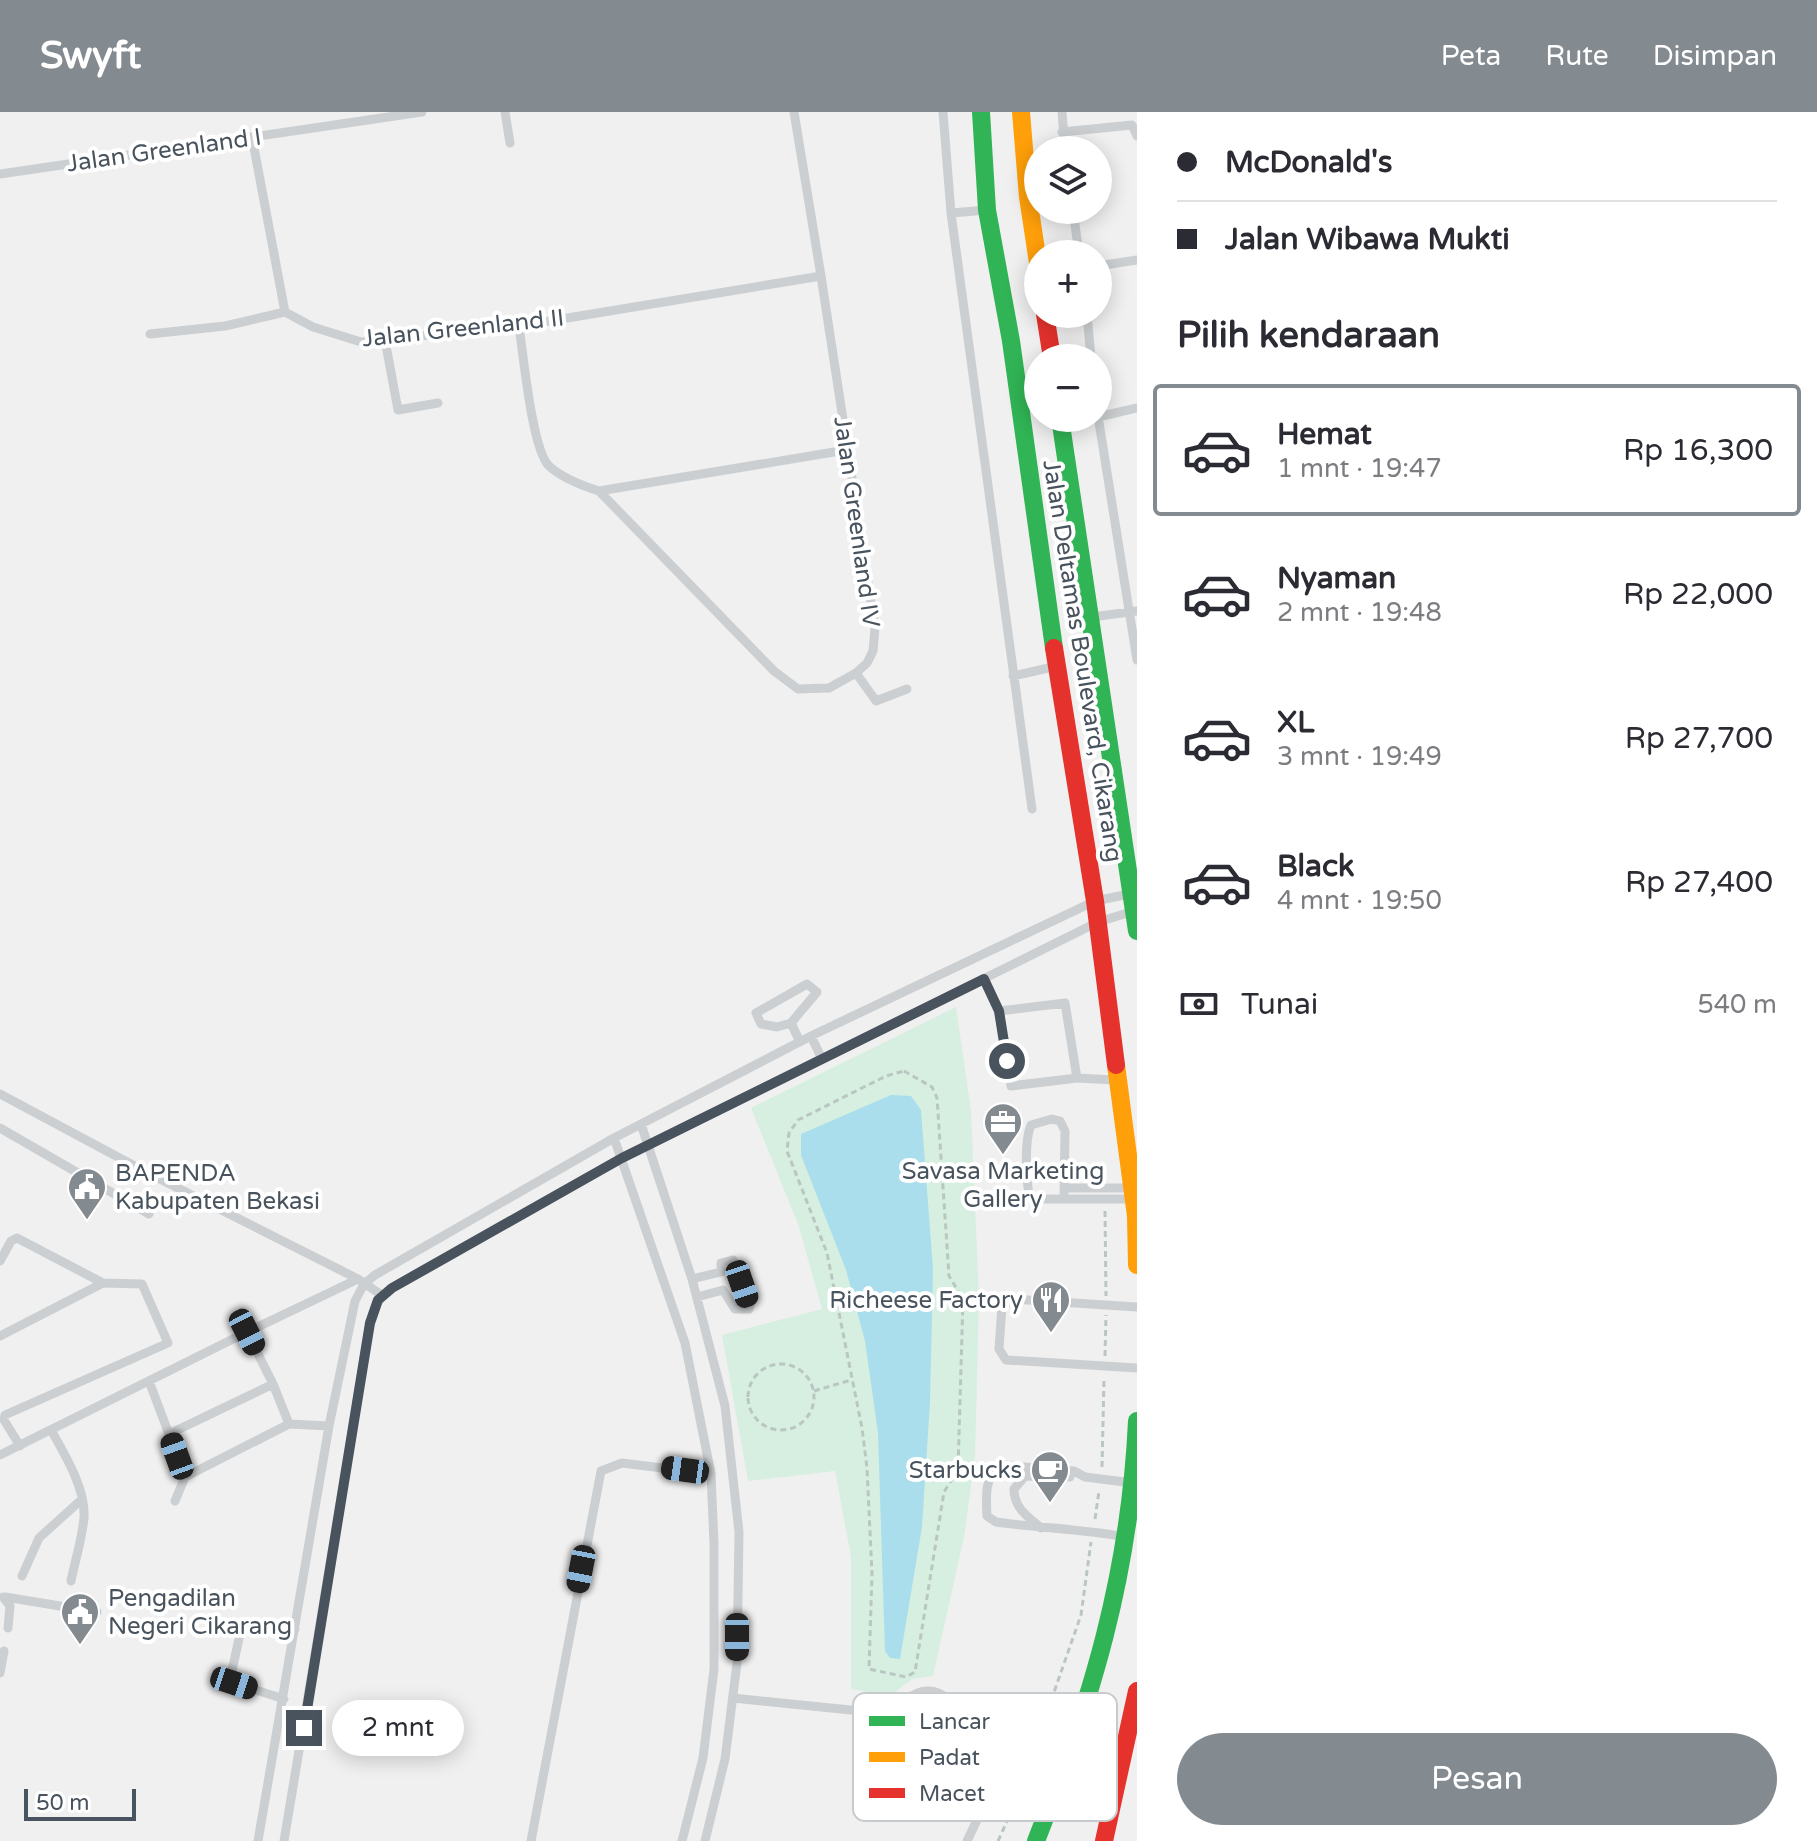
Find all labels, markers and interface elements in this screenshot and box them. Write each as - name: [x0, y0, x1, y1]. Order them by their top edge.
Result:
- text: Swyft: [40, 33, 141, 79]
- text: Peta: [1441, 39, 1501, 73]
- text: Rute: [1545, 39, 1609, 73]
- text: Disimpan: [1653, 39, 1777, 73]
- street label: Jalan Greenland I: [65, 122, 263, 178]
- map controls: [1024, 136, 1112, 432]
- button: layers: [1024, 136, 1112, 224]
- text: McDonald's: [1225, 144, 1392, 181]
- text: Jalan Wibawa Mukti: [1225, 221, 1510, 258]
- button: +: [1024, 240, 1112, 328]
- street label: Jalan Greenland II: [361, 303, 565, 354]
- text: Pilih kendaraan: [1177, 314, 1440, 357]
- button: −: [1024, 344, 1112, 432]
- icon: car: [1181, 414, 1253, 486]
- street label: Jalan Greenland IV: [827, 415, 886, 630]
- text: Hemat: [1277, 416, 1372, 453]
- text: Rp 16,300: [1623, 432, 1773, 469]
- text: 1 mnt · 19:47: [1277, 453, 1442, 484]
- street label: Jalan Deltamas Boulevard, Cikarang: [1036, 458, 1129, 864]
- icon: car: [1181, 558, 1253, 630]
- text: Nyaman: [1277, 560, 1396, 597]
- text: Rp 22,000: [1623, 576, 1773, 613]
- text: 2 mnt · 19:48: [1277, 597, 1442, 628]
- icon: car: [1181, 702, 1253, 774]
- text: XL: [1277, 704, 1314, 741]
- text: Rp 27,700: [1625, 720, 1773, 757]
- text: 3 mnt · 19:49: [1277, 741, 1442, 772]
- icon: car: [1181, 846, 1253, 918]
- text: Black: [1277, 848, 1354, 885]
- text: Rp 27,400: [1625, 864, 1773, 901]
- text: 4 mnt · 19:50: [1277, 885, 1442, 916]
- icon: cash: [1177, 982, 1221, 1026]
- text: Tunai: [1241, 986, 1318, 1023]
- text: 540 m: [1697, 989, 1777, 1020]
- route start: [989, 1043, 1025, 1079]
- office icon: Savasa Marketing Gallery: [982, 1101, 1024, 1156]
- place label: Savasa Marketing Gallery: [902, 1157, 1104, 1214]
- place label: BAPENDA Kabupaten Bekasi: [115, 1159, 320, 1216]
- public building icon: BAPENDA Kabupaten Bekasi: [66, 1166, 108, 1221]
- car: [723, 1257, 761, 1311]
- restaurant icon: Richeese Factory: [1030, 1279, 1072, 1334]
- place label: Richeese Factory: [829, 1286, 1023, 1315]
- car: [225, 1305, 269, 1359]
- car: [158, 1429, 196, 1483]
- cafe icon: Starbucks: [1029, 1449, 1071, 1504]
- car: [660, 1455, 710, 1485]
- place label: Starbucks: [909, 1456, 1022, 1485]
- car: [565, 1543, 597, 1595]
- place label: Pengadilan Negeri Cikarang: [108, 1584, 292, 1641]
- public building icon: Pengadilan Negeri Cikarang: [59, 1591, 101, 1646]
- car: [725, 1613, 749, 1661]
- car: [207, 1664, 261, 1702]
- legend: [853, 1693, 1117, 1821]
- callout: 2 mnt: [332, 1700, 464, 1756]
- text: Lancar: [919, 1709, 991, 1735]
- route end: [286, 1710, 322, 1746]
- text: 2 mnt: [362, 1712, 434, 1743]
- button: Pesan: [1177, 1733, 1777, 1825]
- text: Padat: [919, 1745, 980, 1771]
- text: Macet: [919, 1781, 985, 1807]
- scale bar: [24, 1785, 136, 1821]
- text: 50 m: [36, 1790, 90, 1816]

